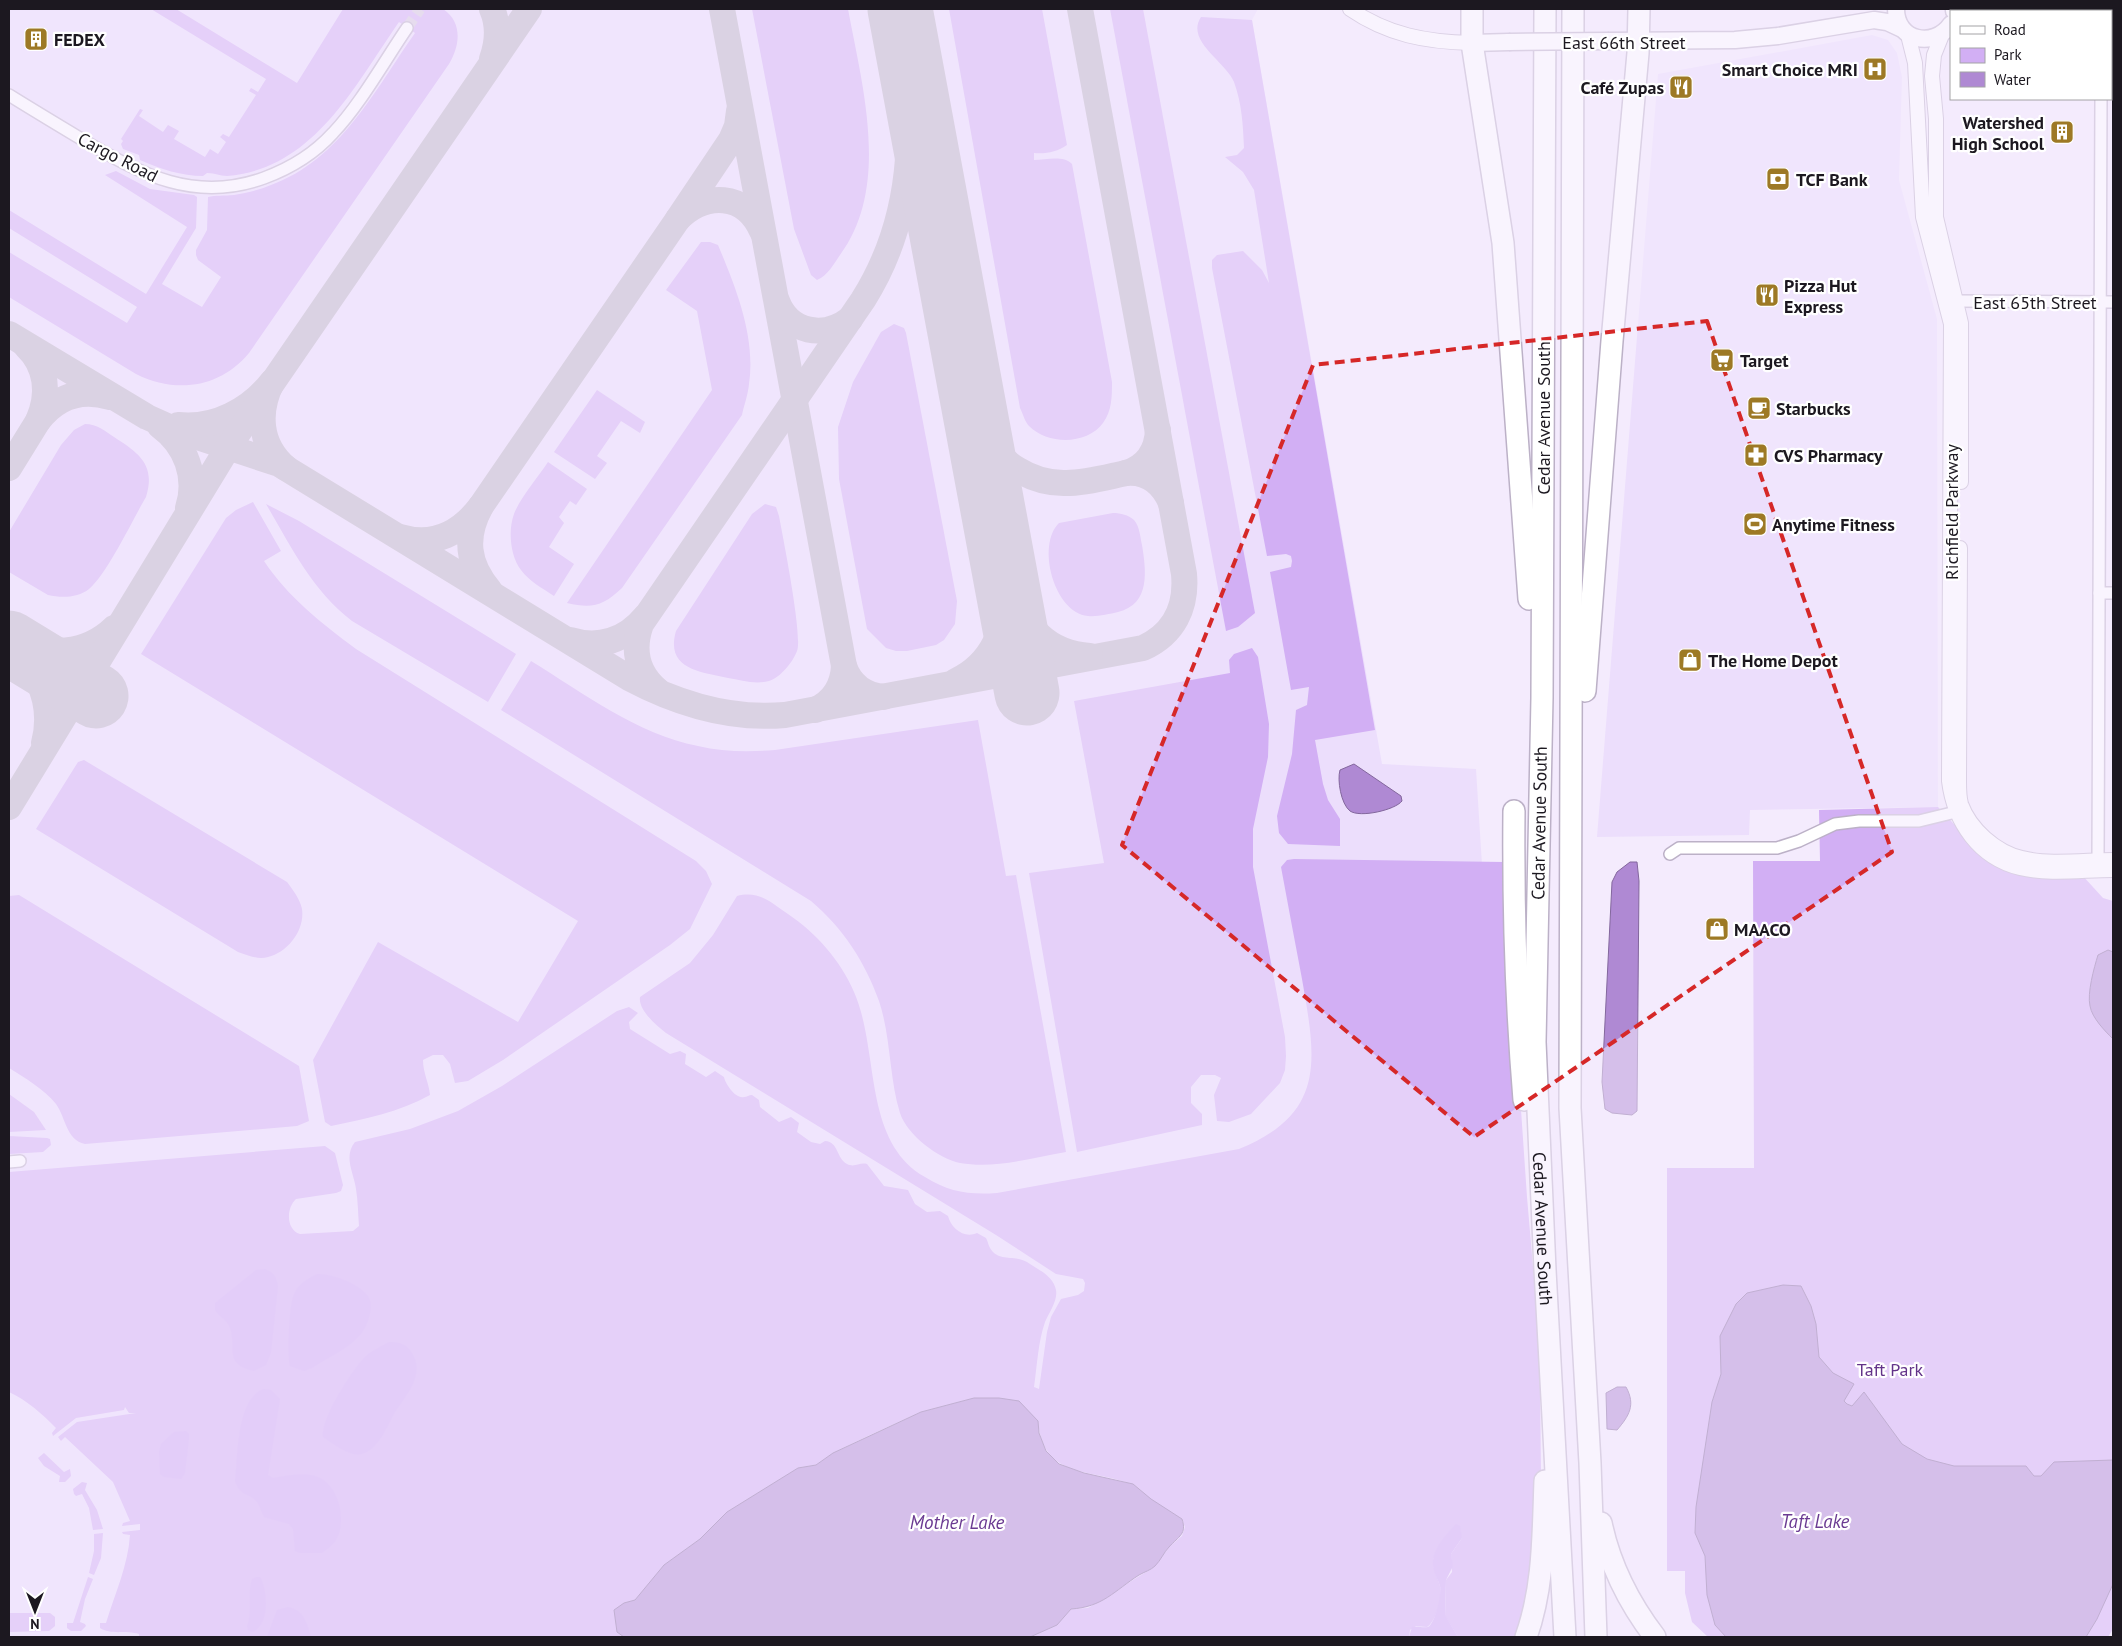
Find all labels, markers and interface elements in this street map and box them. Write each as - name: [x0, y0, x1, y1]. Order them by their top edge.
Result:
- legend: [1950, 10, 2112, 100]
- text: Road: [1994, 20, 2026, 39]
- building icon: FEDEX: [23, 26, 49, 52]
- place label: FEDEX: [54, 28, 106, 51]
- street label: East 66th Street: [1562, 31, 1686, 54]
- text: Park: [1994, 45, 2022, 64]
- hospital icon: Smart Choice MRI: [1862, 56, 1888, 82]
- place label: Smart Choice MRI: [1722, 58, 1858, 81]
- text: Water: [1994, 70, 2031, 89]
- restaurant icon: Café Zupas: [1668, 74, 1694, 100]
- place label: Café Zupas: [1581, 76, 1664, 99]
- place label: Watershed High School: [1952, 111, 2045, 155]
- building icon: Watershed High School: [2049, 119, 2075, 145]
- street label: Cargo Road: [74, 127, 162, 187]
- bank icon: TCF Bank: [1765, 166, 1791, 192]
- place label: TCF Bank: [1796, 168, 1868, 191]
- place label: Pizza Hut Express: [1784, 274, 1858, 318]
- restaurant icon: Pizza Hut Express: [1754, 282, 1780, 308]
- street label: East 65th Street: [1973, 291, 2097, 314]
- street label: Cedar Avenue South: [1532, 341, 1555, 495]
- supermarket icon: Target: [1709, 347, 1735, 373]
- place label: Target: [1740, 349, 1789, 372]
- cafe icon: Starbucks: [1746, 395, 1772, 421]
- place label: Starbucks: [1776, 397, 1851, 420]
- pharmacy icon: CVS Pharmacy: [1743, 442, 1769, 468]
- place label: CVS Pharmacy: [1774, 444, 1883, 467]
- street label: Richfield Parkway: [1940, 444, 1963, 580]
- sports icon: Anytime Fitness: [1742, 511, 1768, 537]
- place label: Anytime Fitness: [1772, 513, 1895, 536]
- shop icon: The Home Depot: [1677, 647, 1703, 673]
- place label: The Home Depot: [1708, 649, 1838, 672]
- street label: Cedar Avenue South: [1526, 746, 1552, 900]
- shop icon: MAACO: [1704, 916, 1730, 942]
- place label: MAACO: [1734, 918, 1791, 941]
- street label: Cedar Avenue South: [1528, 1151, 1558, 1306]
- park label: Taft Park: [1857, 1358, 1924, 1381]
- water label: Taft Lake: [1781, 1509, 1850, 1533]
- water label: Mother Lake: [910, 1510, 1005, 1534]
- north arrow: [10, 1586, 60, 1636]
- text: N: [30, 1615, 40, 1633]

